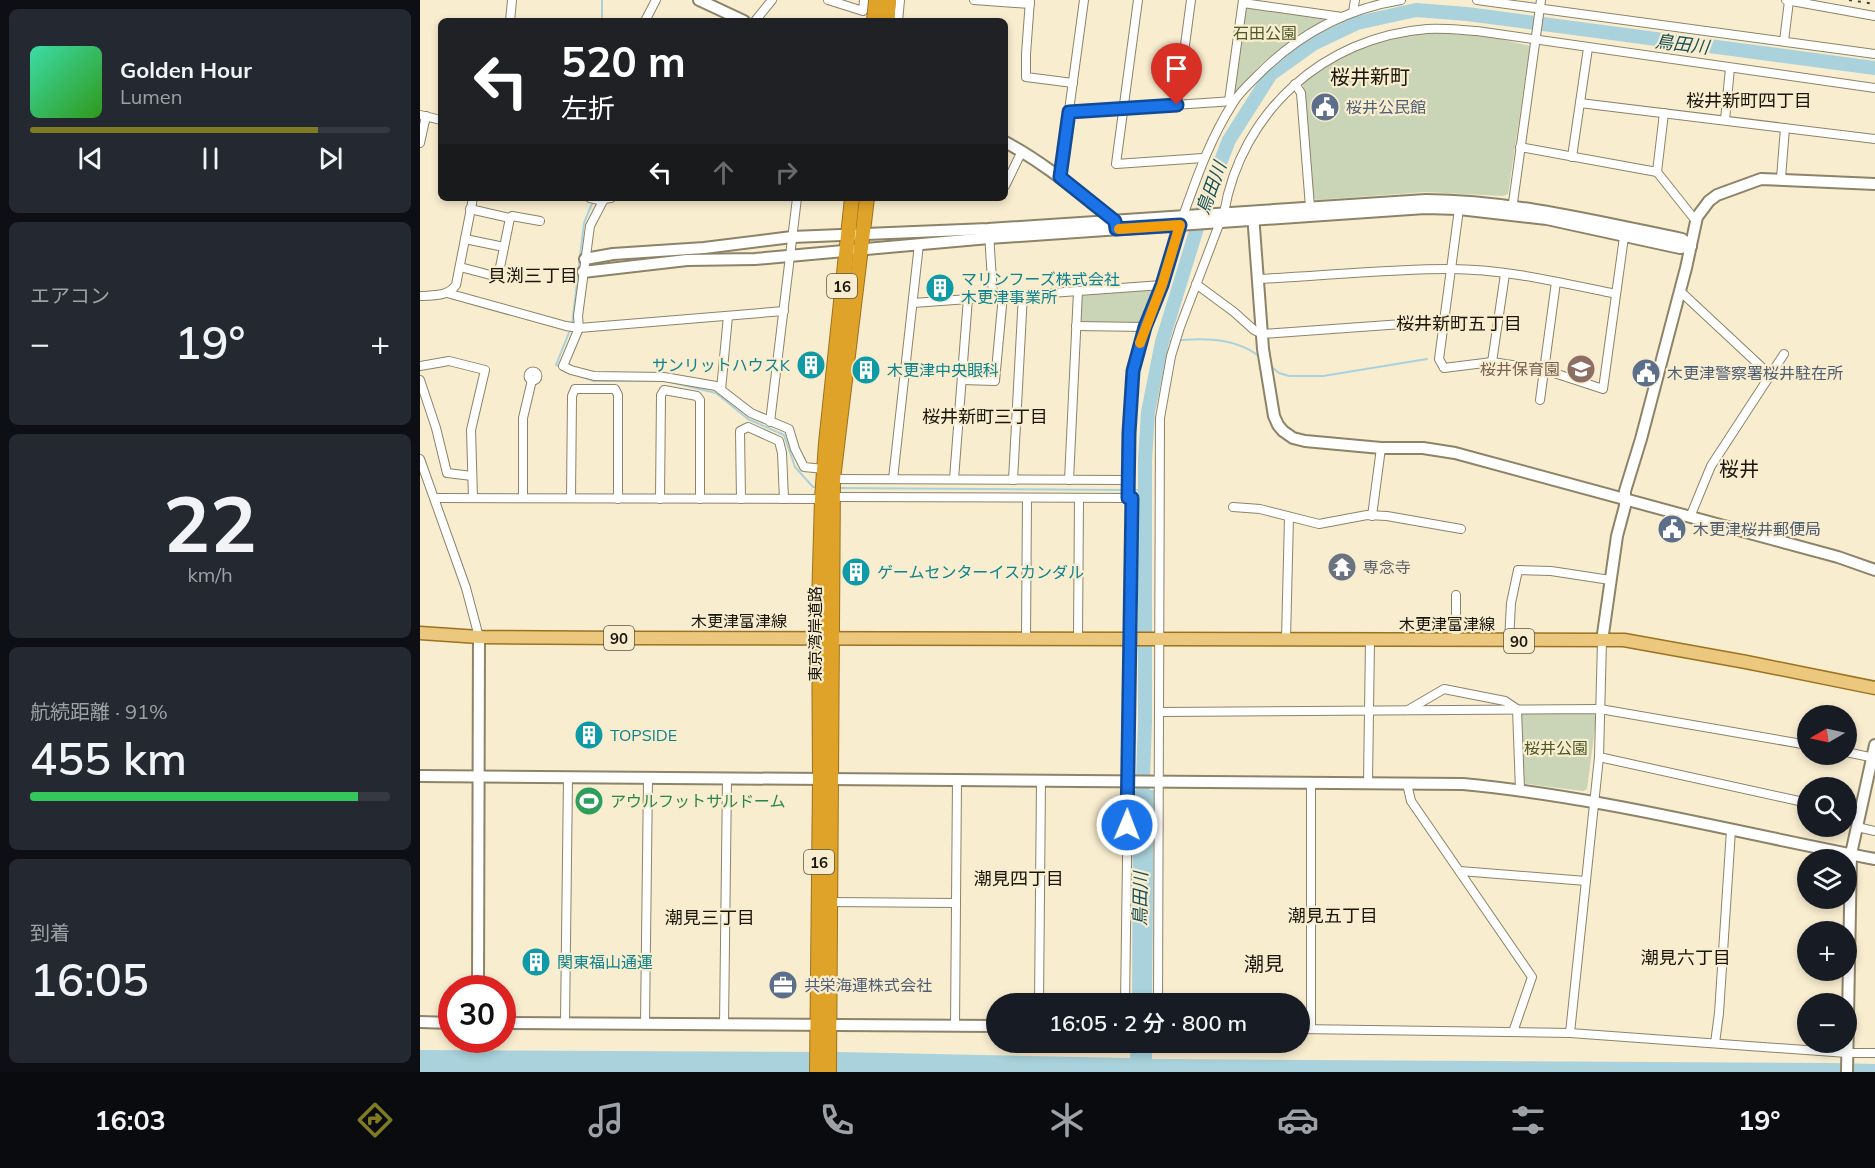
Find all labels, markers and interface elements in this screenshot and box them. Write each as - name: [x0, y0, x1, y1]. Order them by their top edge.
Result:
- park label: 石田公園: [1233, 23, 1297, 43]
- water label: 鳥田川: [1654, 29, 1712, 59]
- text: 520 m: [561, 35, 686, 88]
- icon: left: [462, 42, 540, 120]
- pin: [1151, 43, 1202, 105]
- icon: arrive: [1160, 52, 1193, 85]
- text: Golden Hour: [120, 56, 252, 84]
- district label: 桜井新町: [1330, 64, 1410, 89]
- text: Lumen: [120, 84, 182, 109]
- district label: 桜井新町四丁目: [1686, 89, 1812, 112]
- text: 左折: [561, 91, 615, 125]
- public building icon: 桜井公民館: [1309, 91, 1341, 123]
- place label: 桜井公民館: [1346, 97, 1426, 117]
- icon: previous: [74, 142, 107, 175]
- icon: pause: [194, 142, 227, 175]
- icon: next: [314, 142, 347, 175]
- icon: left: [644, 156, 677, 189]
- icon: ahead: [707, 156, 740, 189]
- icon: right: [770, 156, 803, 189]
- water label: 鳥田川: [1191, 157, 1232, 217]
- district label: 貝渕三丁目: [488, 264, 578, 287]
- place label: マリンフーズ株式会社 木更津事業所: [961, 269, 1120, 307]
- building icon: マリンフーズ株式会社 木更津事業所: [924, 272, 956, 304]
- road number: 16: [827, 274, 857, 298]
- text: エアコン: [30, 283, 110, 308]
- district label: 桜井新町五丁目: [1396, 312, 1522, 335]
- text: 19°: [175, 314, 245, 370]
- text: −: [30, 322, 50, 363]
- text: +: [370, 322, 390, 363]
- building icon: サンリットハウスK: [795, 349, 827, 381]
- school or university icon: 桜井保育園: [1565, 353, 1597, 385]
- building icon: 木更津中央眼科: [850, 354, 882, 386]
- place label: サンリットハウスK: [652, 355, 791, 375]
- public building icon: 木更津警察署桜井駐在所: [1630, 357, 1662, 389]
- place label: 桜井保育園: [1480, 359, 1560, 379]
- place label: 木更津中央眼科: [887, 360, 999, 380]
- place label: 木更津警察署桜井駐在所: [1667, 363, 1843, 383]
- district label: 桜井新町三丁目: [922, 405, 1048, 428]
- district label: 桜井: [1719, 456, 1759, 481]
- text: 22: [163, 474, 257, 572]
- public building icon: 木更津桜井郵便局: [1656, 513, 1688, 545]
- place label: 木更津桜井郵便局: [1693, 519, 1821, 539]
- temple icon: 専念寺: [1326, 551, 1358, 583]
- building icon: ゲームセンターイスカンダル: [840, 556, 872, 588]
- place label: 専念寺: [1363, 557, 1411, 577]
- text: km/h: [187, 562, 233, 587]
- place label: ゲームセンターイスカンダル: [877, 562, 1084, 582]
- street label: 東京湾岸道路: [805, 586, 825, 682]
- street label: 木更津富津線: [691, 611, 787, 631]
- street label: 木更津富津線: [1399, 614, 1495, 634]
- road number: 90: [604, 626, 634, 650]
- road number: 90: [1504, 629, 1534, 653]
- text: 航続距離 · 91%: [30, 699, 168, 724]
- north arrow: [1797, 705, 1857, 765]
- map controls: [1797, 705, 1857, 1053]
- building icon: TOPSIDE: [573, 719, 605, 751]
- place label: TOPSIDE: [610, 725, 677, 745]
- text: 455 km: [30, 730, 187, 786]
- park label: 桜井公園: [1524, 738, 1588, 758]
- button: search: [1797, 777, 1857, 837]
- sports icon: アウルフットサルドーム: [573, 785, 605, 817]
- place label: アウルフットサルドーム: [610, 791, 786, 811]
- position arrow: [1095, 793, 1159, 857]
- button: layers: [1797, 849, 1857, 909]
- road number: 16: [804, 850, 834, 874]
- district label: 潮見四丁目: [974, 867, 1064, 890]
- water label: 鳥田川: [1128, 870, 1152, 926]
- district label: 潮見五丁目: [1288, 904, 1378, 927]
- district label: 潮見三丁目: [665, 906, 755, 929]
- text: 到着: [30, 920, 70, 945]
- button: +: [1797, 921, 1857, 981]
- building icon: 関東福山通運: [520, 946, 552, 978]
- district label: 潮見六丁目: [1641, 946, 1731, 969]
- text: 16:05: [30, 951, 149, 1007]
- district label: 潮見: [1244, 951, 1284, 976]
- place label: 関東福山通運: [557, 952, 653, 972]
- office icon: 共栄海運株式会社: [767, 969, 799, 1001]
- speed limit sign: 30: [438, 975, 516, 1053]
- place label: 共栄海運株式会社: [804, 975, 932, 995]
- button: −: [1797, 993, 1857, 1053]
- text: 16:05 · 2 分 · 800 m: [1049, 1009, 1247, 1037]
- icon: directions: [354, 1099, 396, 1141]
- icon: music: [585, 1099, 627, 1141]
- icon: phone: [816, 1099, 858, 1141]
- icon: climate: [1046, 1099, 1088, 1141]
- icon: car: [1277, 1099, 1319, 1141]
- icon: filters: [1507, 1099, 1549, 1141]
- text: 16:03: [94, 1103, 166, 1137]
- text: 19°: [1738, 1103, 1781, 1137]

